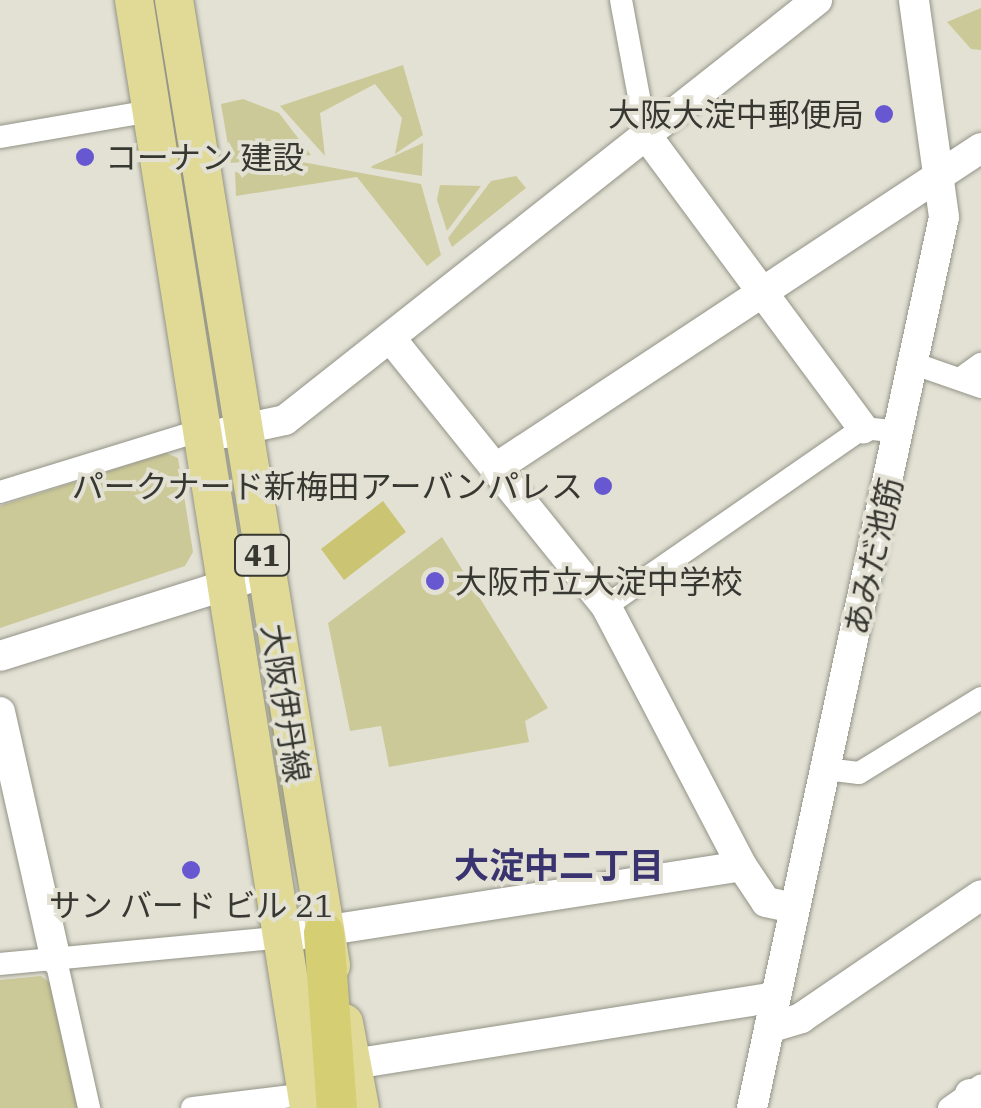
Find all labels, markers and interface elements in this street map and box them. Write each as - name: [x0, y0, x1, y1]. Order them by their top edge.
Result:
- place label: 大阪大淀中郵便局: [608, 95, 864, 133]
- marker: 大阪大淀中郵便局: [873, 103, 895, 125]
- place label: コーナン 建設: [105, 138, 304, 176]
- marker: コーナン 建設: [74, 146, 96, 168]
- place label: パークナード新梅田アーバンパレス: [73, 467, 583, 505]
- street label: あみだ池筋: [836, 474, 910, 638]
- marker: パークナード新梅田アーバンパレス: [592, 475, 614, 497]
- road number: 41: [232, 530, 292, 580]
- place label: 大阪市立大淀中学校: [455, 562, 743, 600]
- marker: 大阪市立大淀中学校: [424, 570, 446, 592]
- street label: 大阪伊丹線: [255, 621, 317, 785]
- district label: 大淀中二丁目: [454, 844, 664, 886]
- marker: サン バード ビル 21: [180, 859, 202, 881]
- place label: サン バード ビル 21: [49, 886, 333, 924]

